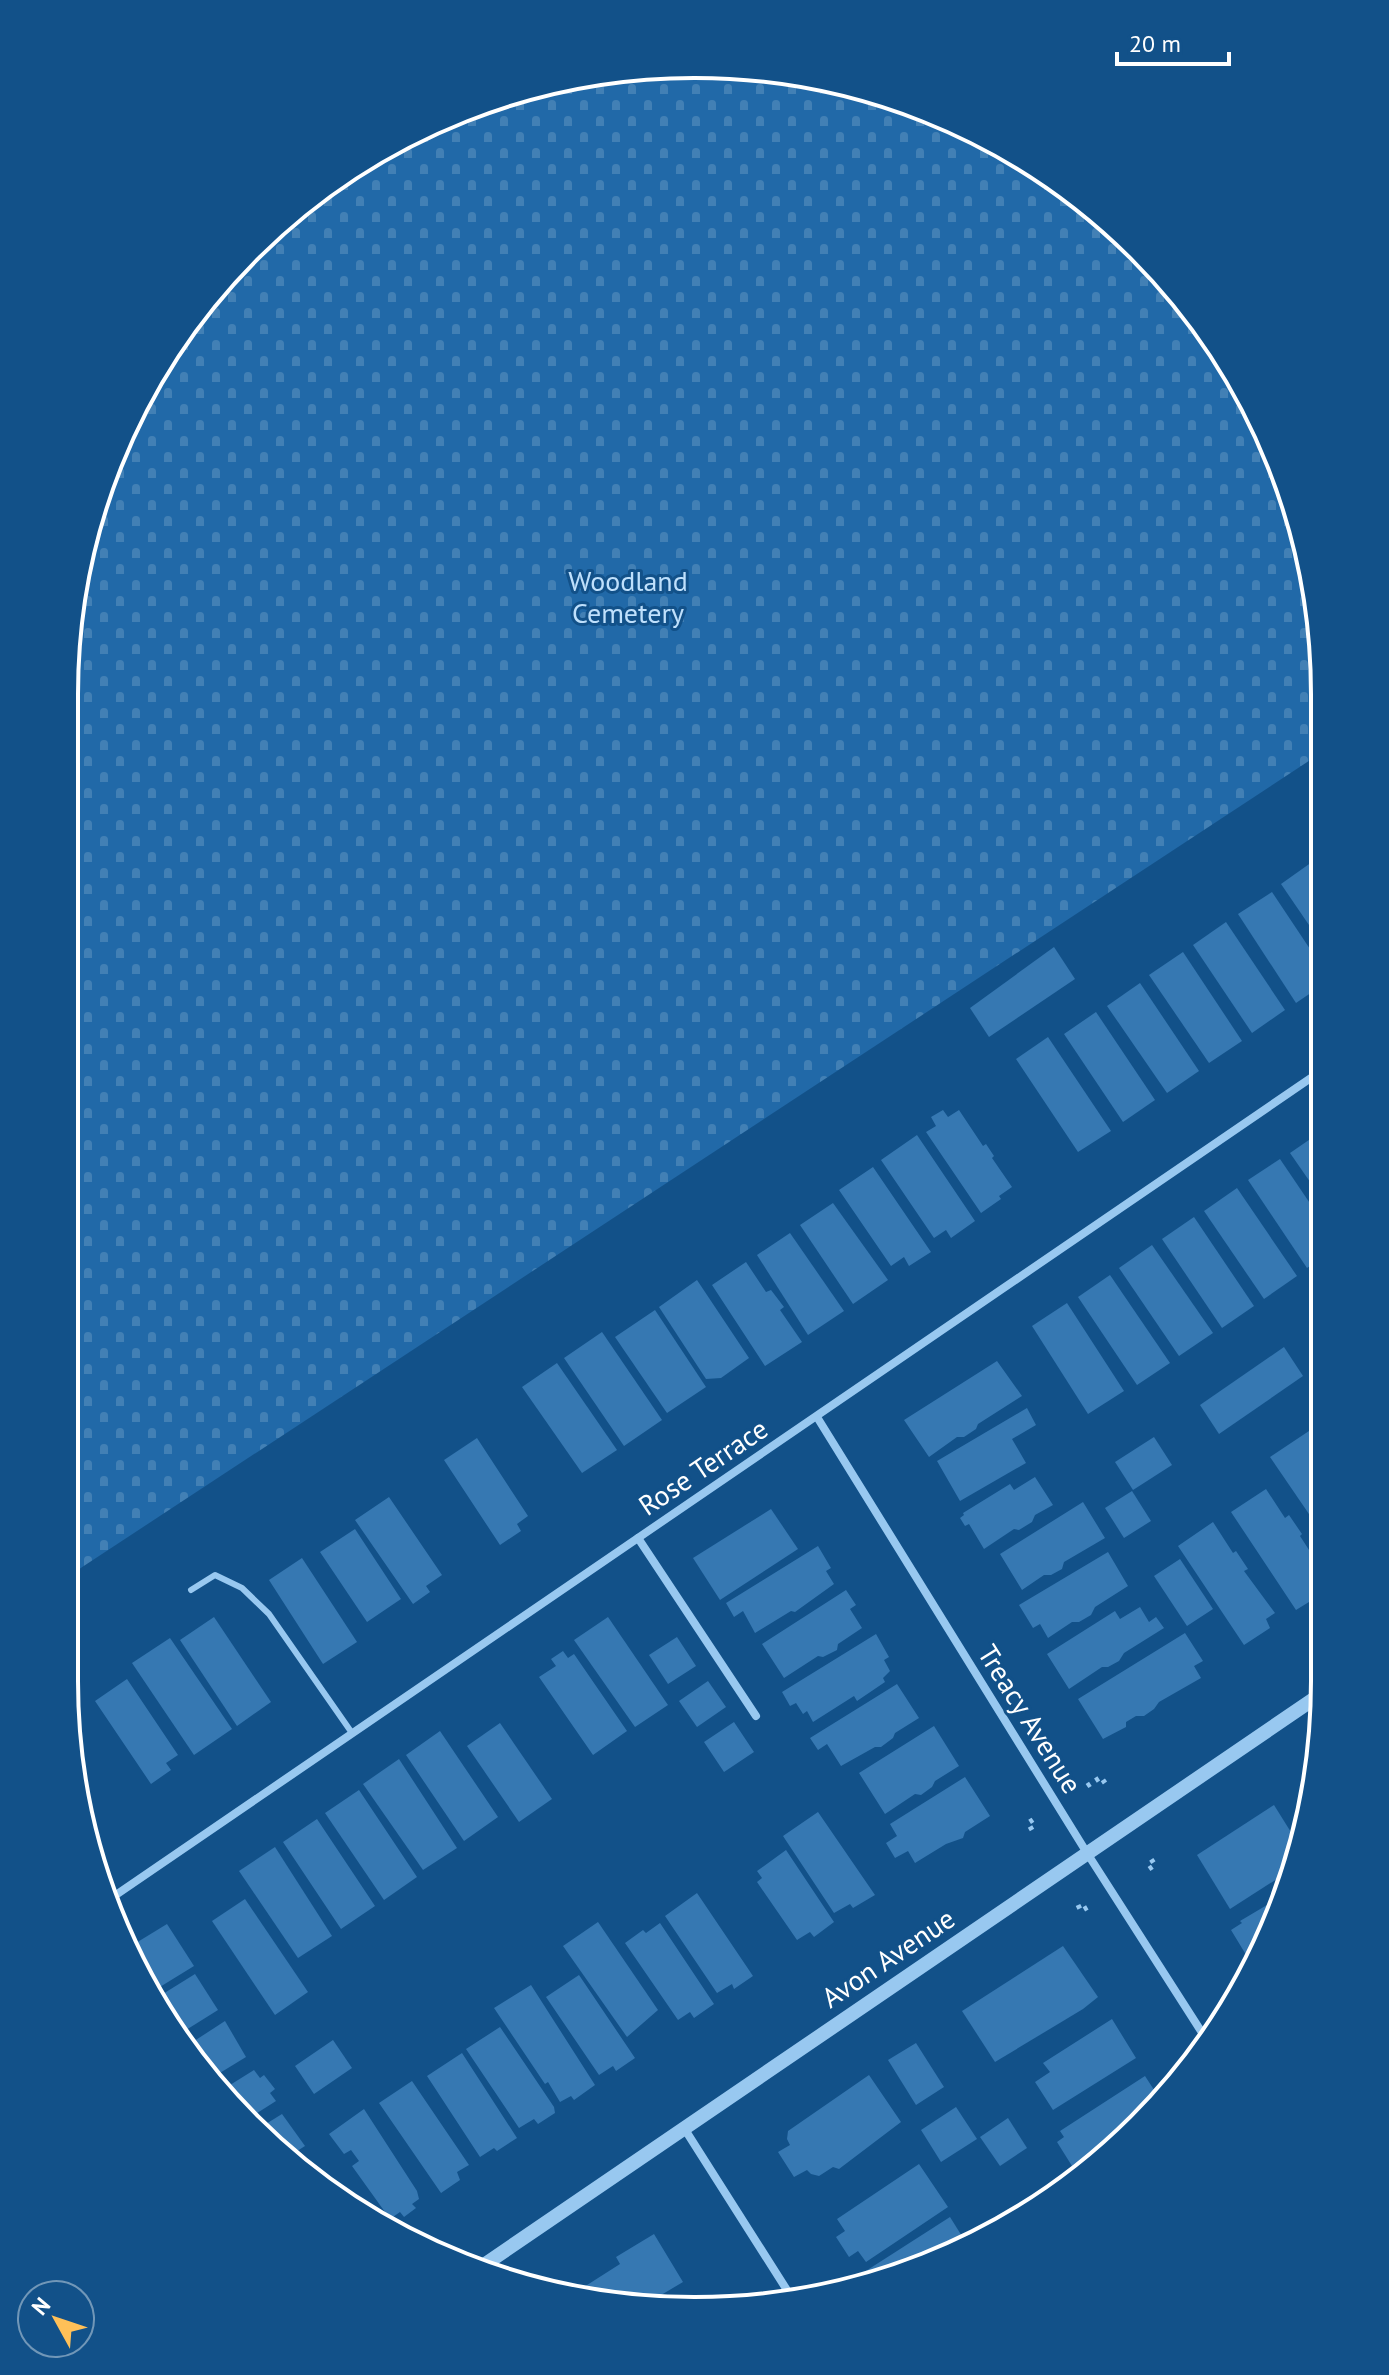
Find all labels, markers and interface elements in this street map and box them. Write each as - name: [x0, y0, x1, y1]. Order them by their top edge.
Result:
- scale bar: [1117, 16, 1229, 66]
- text: 20 m: [1129, 28, 1181, 59]
- park label: Woodland Cemetery: [568, 562, 688, 631]
- street label: Rose Terrace: [631, 1410, 775, 1523]
- street label: Treacy Avenue: [970, 1637, 1091, 1800]
- street label: Avon Avenue: [814, 1899, 961, 2016]
- north arrow: [16, 2279, 96, 2359]
- text: N: [25, 2292, 56, 2321]

